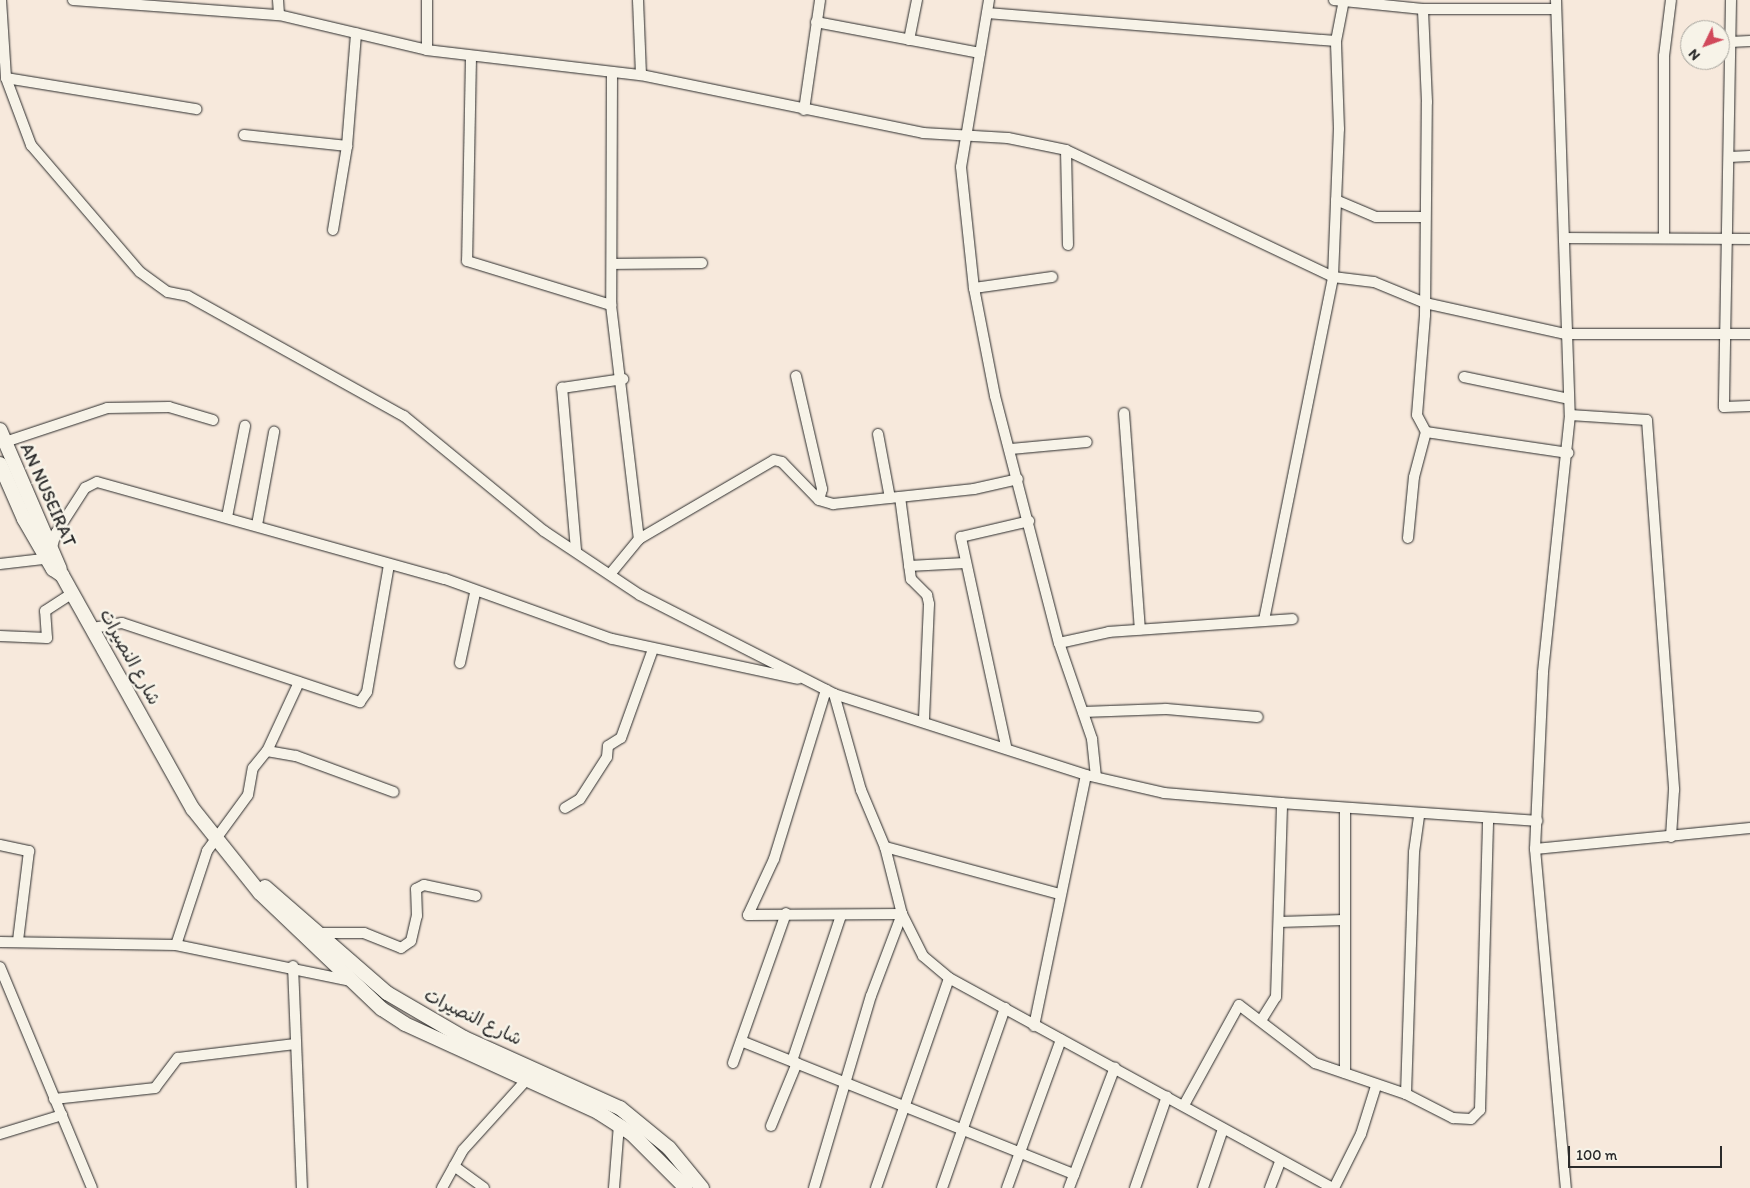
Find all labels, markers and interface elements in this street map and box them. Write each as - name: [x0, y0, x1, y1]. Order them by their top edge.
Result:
- north arrow: [1680, 20, 1730, 70]
- text: N: [1685, 46, 1704, 64]
- street label: AN NUSEIRAT: [16, 440, 80, 550]
- street label: شارع النصيرات: [95, 605, 165, 709]
- street label: شارع النصيرات: [421, 984, 525, 1050]
- scale bar: [1570, 1136, 1724, 1168]
- text: 100 m: [1576, 1146, 1617, 1164]

